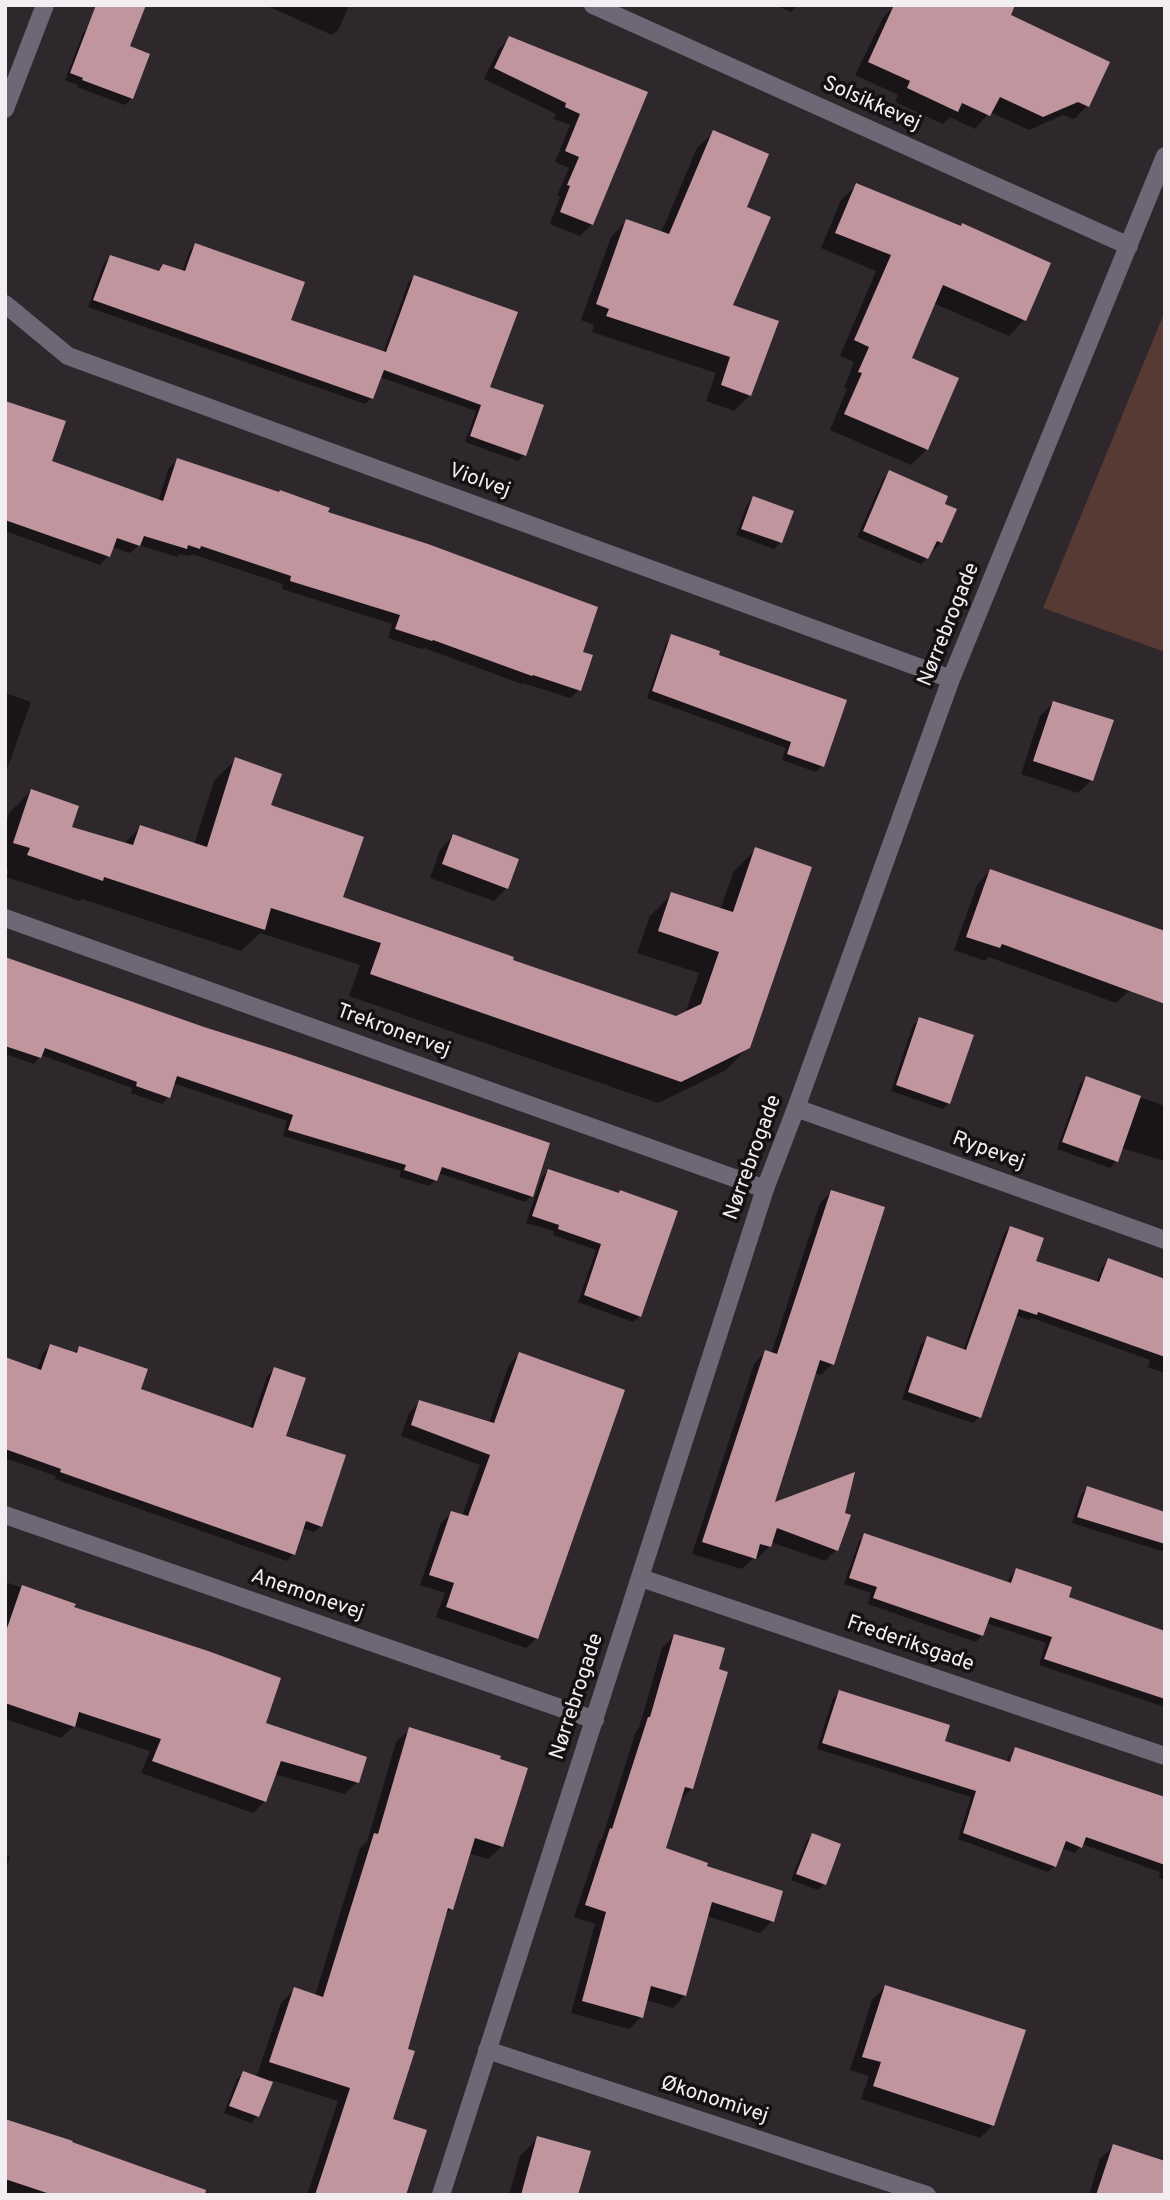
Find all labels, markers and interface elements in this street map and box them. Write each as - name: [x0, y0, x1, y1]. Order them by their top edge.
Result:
- street label: Solsikkevej: [818, 72, 924, 138]
- street label: Violvej: [445, 459, 513, 505]
- street label: Nørrebrogade: [914, 559, 986, 691]
- street label: Trekronervej: [333, 1000, 453, 1064]
- street label: Nørrebrogade: [720, 1092, 788, 1224]
- street label: Rypevej: [948, 1127, 1028, 1177]
- street label: Anemonevej: [247, 1565, 367, 1627]
- street label: Frederiksgade: [843, 1611, 977, 1679]
- street label: Nørrebrogade: [546, 1631, 610, 1763]
- street label: Økonomivej: [657, 2072, 771, 2130]

